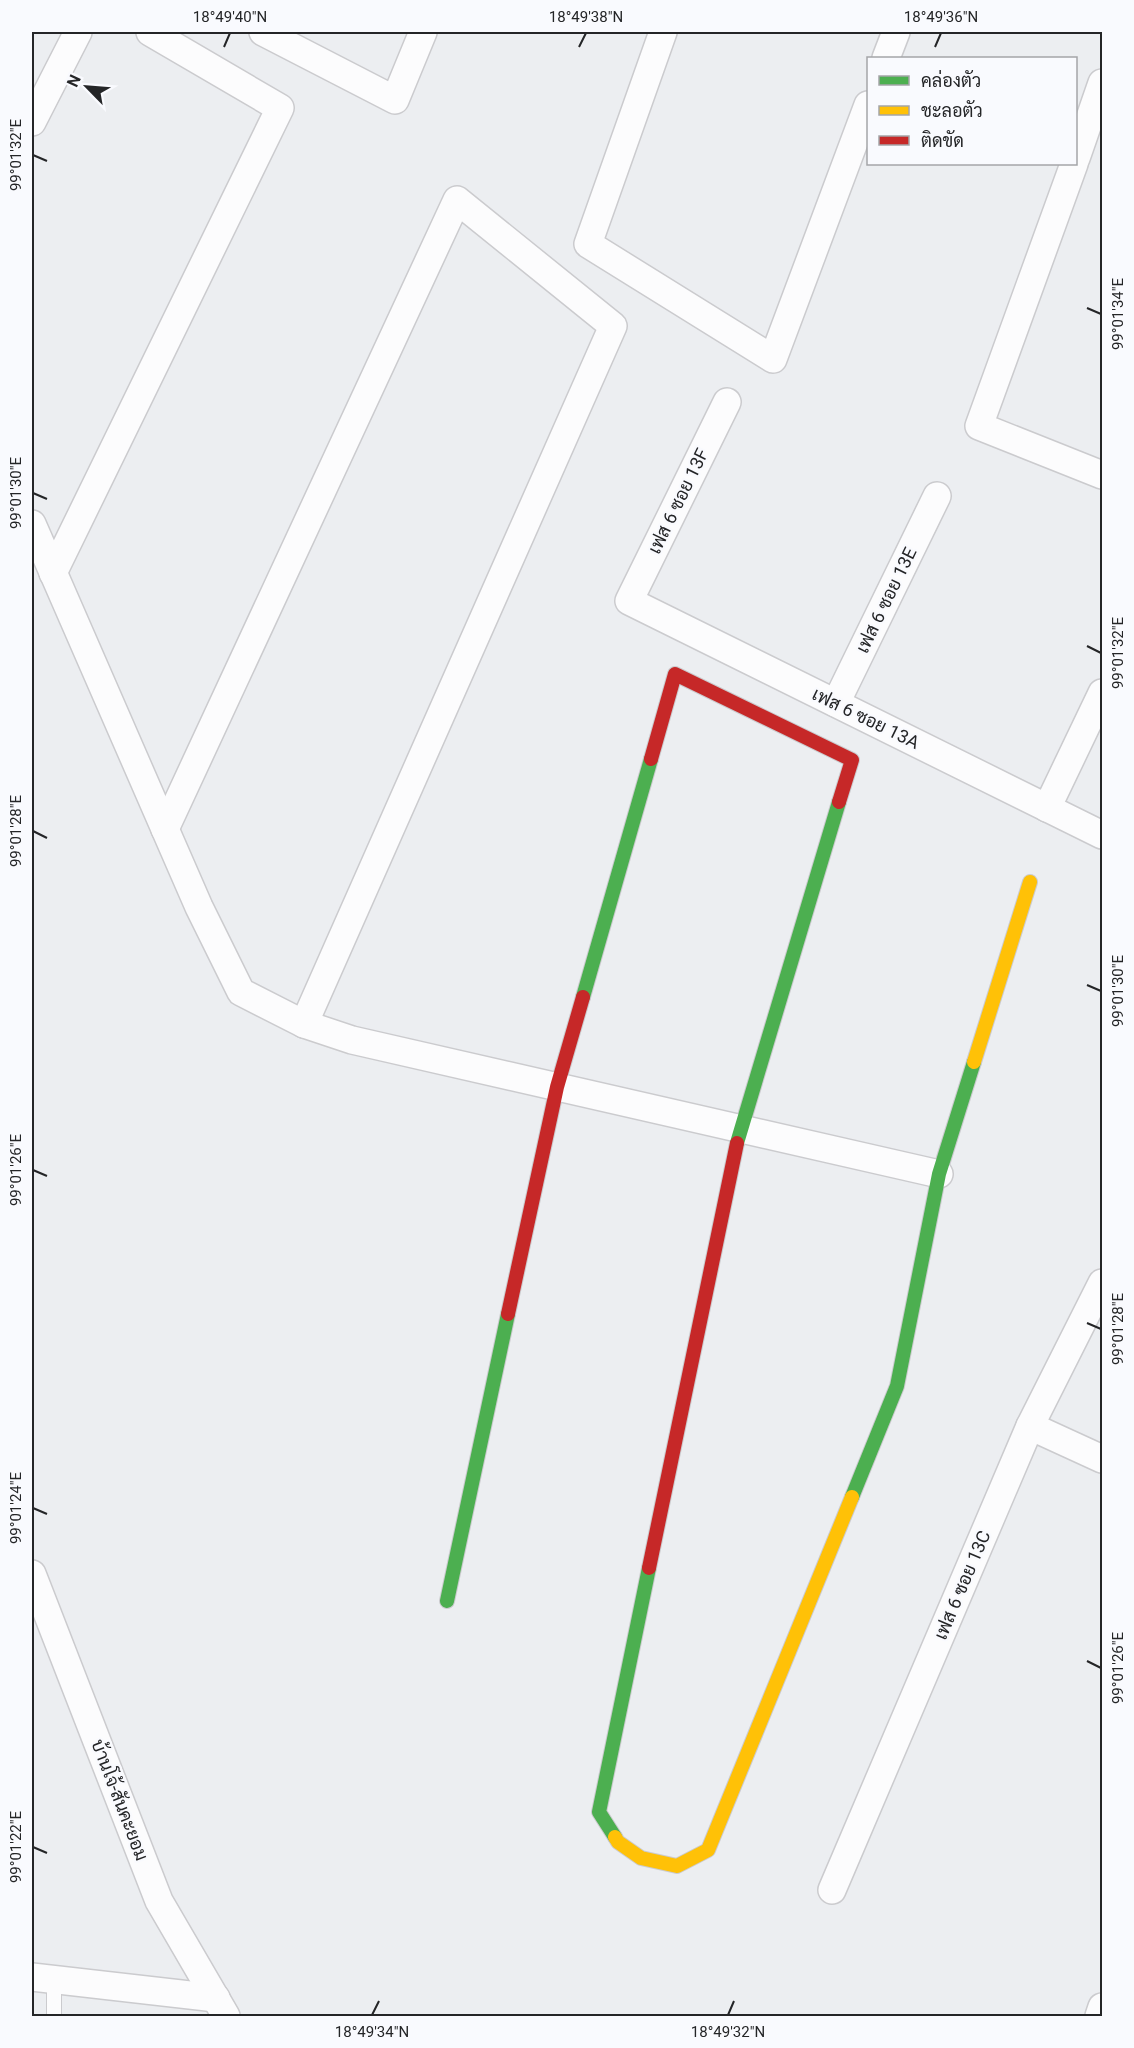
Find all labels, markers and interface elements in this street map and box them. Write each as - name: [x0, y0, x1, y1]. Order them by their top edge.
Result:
- text: 18°49'40"N: [193, 8, 267, 26]
- text: 18°49'38"N: [549, 8, 623, 26]
- text: 18°49'36"N: [904, 8, 978, 26]
- north arrow: [57, 57, 117, 117]
- legend: [867, 57, 1077, 165]
- text: คล่องตัว: [921, 69, 981, 91]
- text: N: [63, 72, 85, 90]
- text: ชะลอตัว: [921, 100, 983, 121]
- text: 99°01'32"E: [7, 118, 25, 191]
- text: ติดขัด: [921, 130, 964, 151]
- text: 99°01'34"E: [1109, 277, 1127, 350]
- street label: เฟส 6 ซอย 13F: [643, 445, 713, 557]
- text: 99°01'30"E: [7, 456, 25, 529]
- street label: เฟส 6 ซอย 13E: [851, 544, 921, 656]
- text: 99°01'32"E: [1109, 616, 1127, 689]
- street label: เฟส 6 ซอย 13A: [809, 683, 923, 753]
- text: 99°01'28"E: [7, 794, 25, 867]
- text: 99°01'30"E: [1109, 954, 1127, 1027]
- text: 99°01'26"E: [7, 1133, 25, 1206]
- text: 99°01'28"E: [1109, 1292, 1127, 1365]
- text: 99°01'24"E: [7, 1471, 25, 1544]
- street label: เฟส 6 ซอย 13C: [930, 1527, 994, 1643]
- text: 99°01'26"E: [1109, 1631, 1127, 1704]
- street label: บ้านโจ้-สันคะยอม: [87, 1736, 155, 1863]
- text: 99°01'22"E: [7, 1810, 25, 1883]
- text: 18°49'34"N: [335, 2023, 409, 2041]
- text: 18°49'32"N: [691, 2023, 765, 2041]

